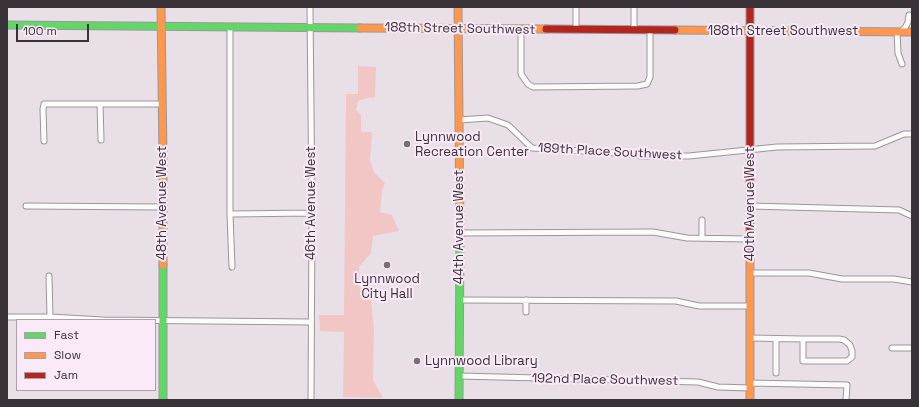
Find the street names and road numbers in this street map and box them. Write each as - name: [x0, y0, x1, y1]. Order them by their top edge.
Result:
- street label: 188th Street Southwest: [385, 20, 535, 38]
- street label: 188th Street Southwest: [708, 23, 858, 39]
- street label: 189th Place Southwest: [537, 140, 683, 164]
- street label: 48th Avenue West: [154, 146, 170, 260]
- street label: 46th Avenue West: [303, 146, 319, 260]
- street label: 40th Avenue West: [742, 147, 758, 261]
- street label: 44th Avenue West: [451, 170, 467, 284]
- street label: 192nd Place Southwest: [532, 371, 678, 389]

